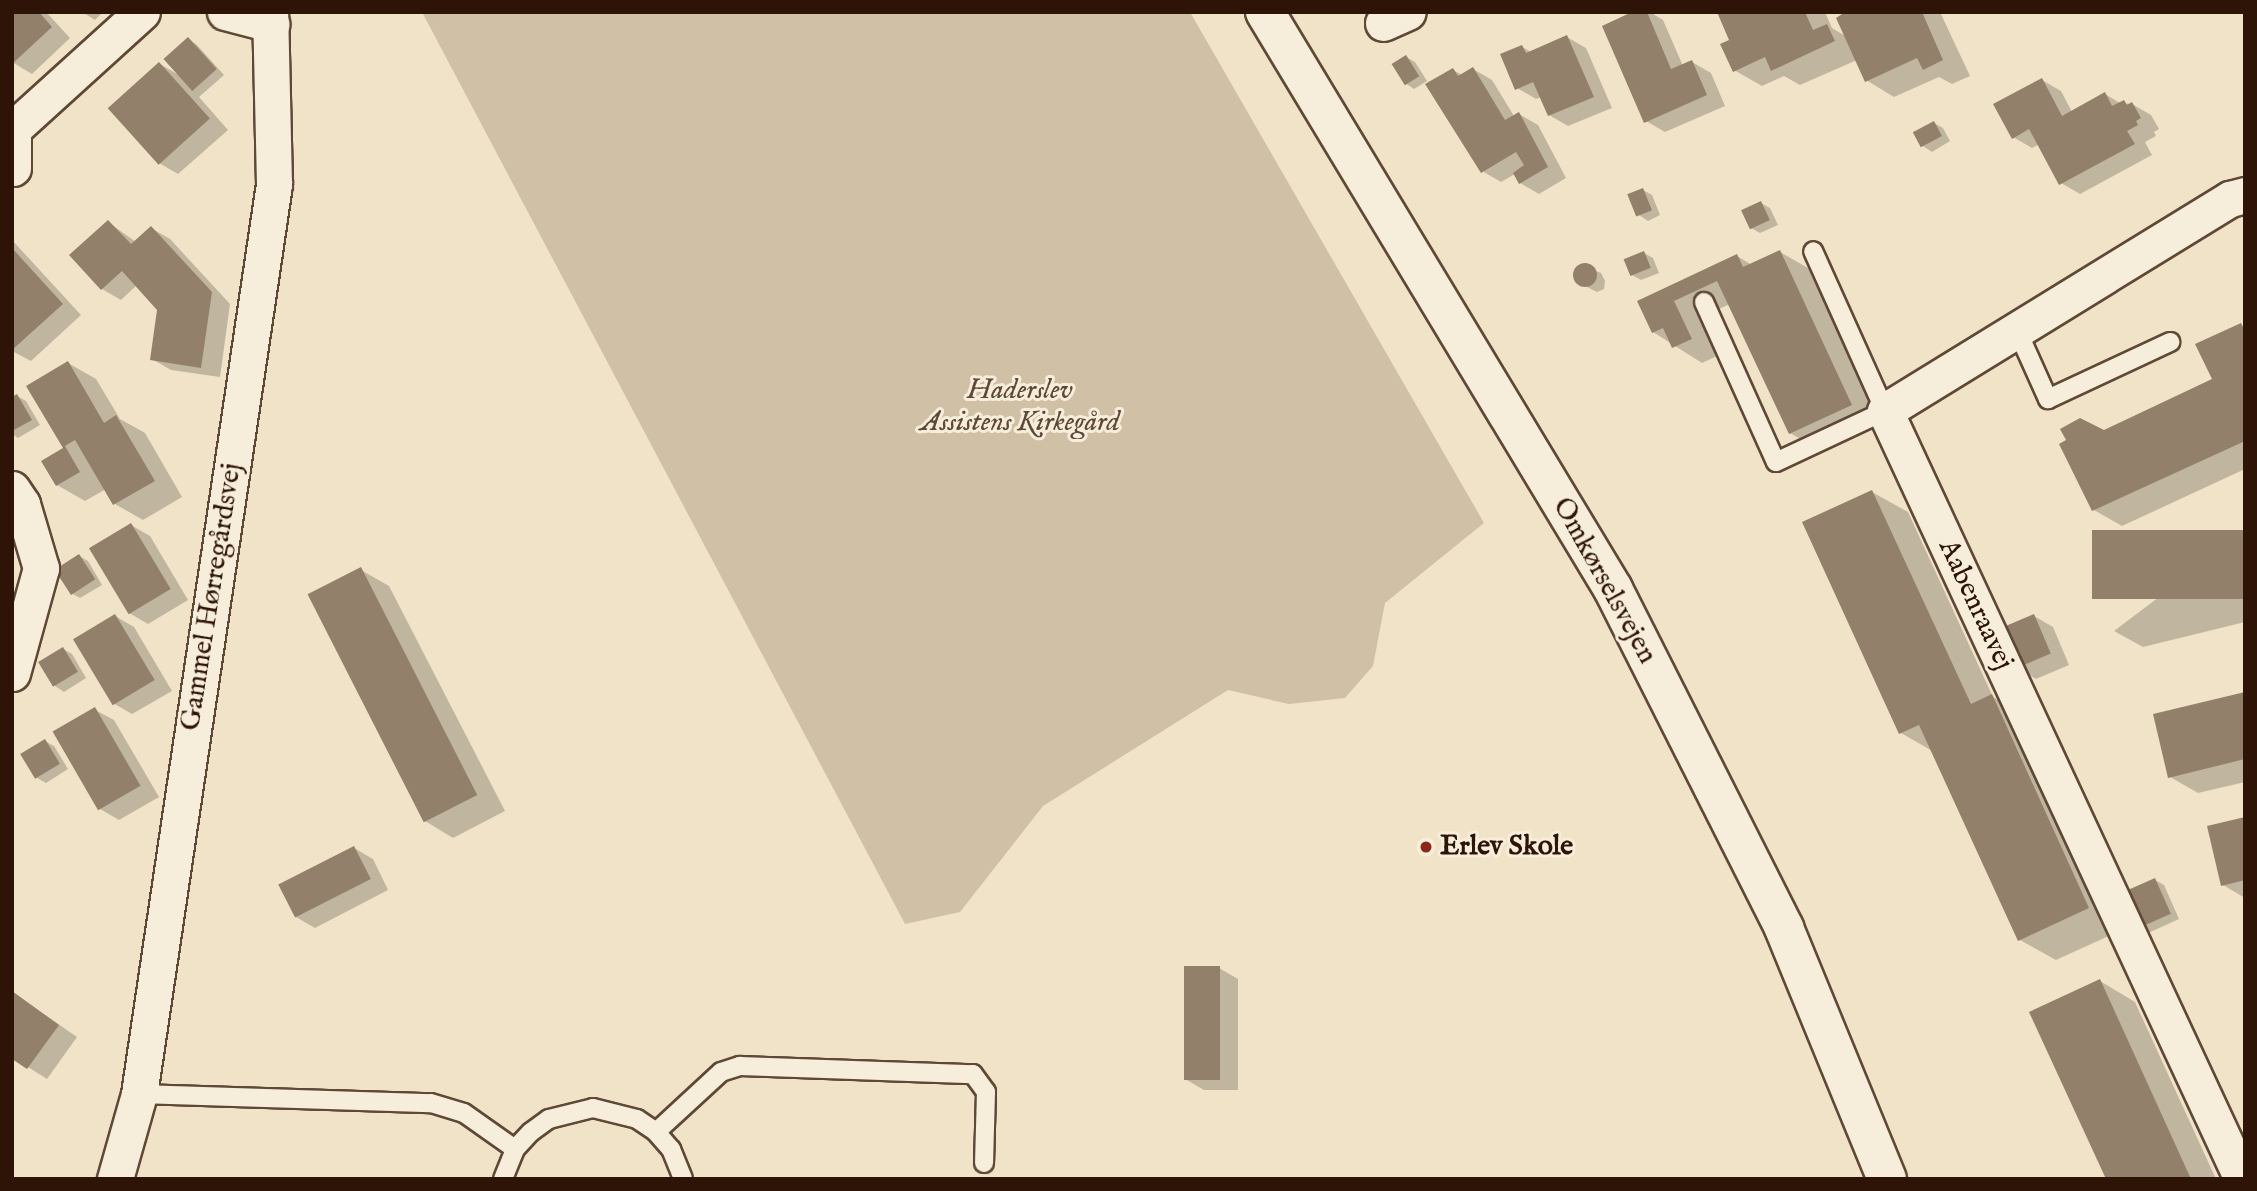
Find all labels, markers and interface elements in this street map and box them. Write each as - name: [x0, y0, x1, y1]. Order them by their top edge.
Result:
- park label: Haderslev Assistens Kirkegård: [920, 374, 1120, 440]
- street label: Gammel Hørregårdsvej: [174, 461, 250, 733]
- street label: Omkørselsvejen: [1545, 492, 1663, 670]
- street label: Aabenraavej: [1930, 535, 2020, 675]
- place label: Erlev Skole: [1440, 830, 1573, 864]
- marker: Erlev Skole: [1418, 839, 1434, 855]

